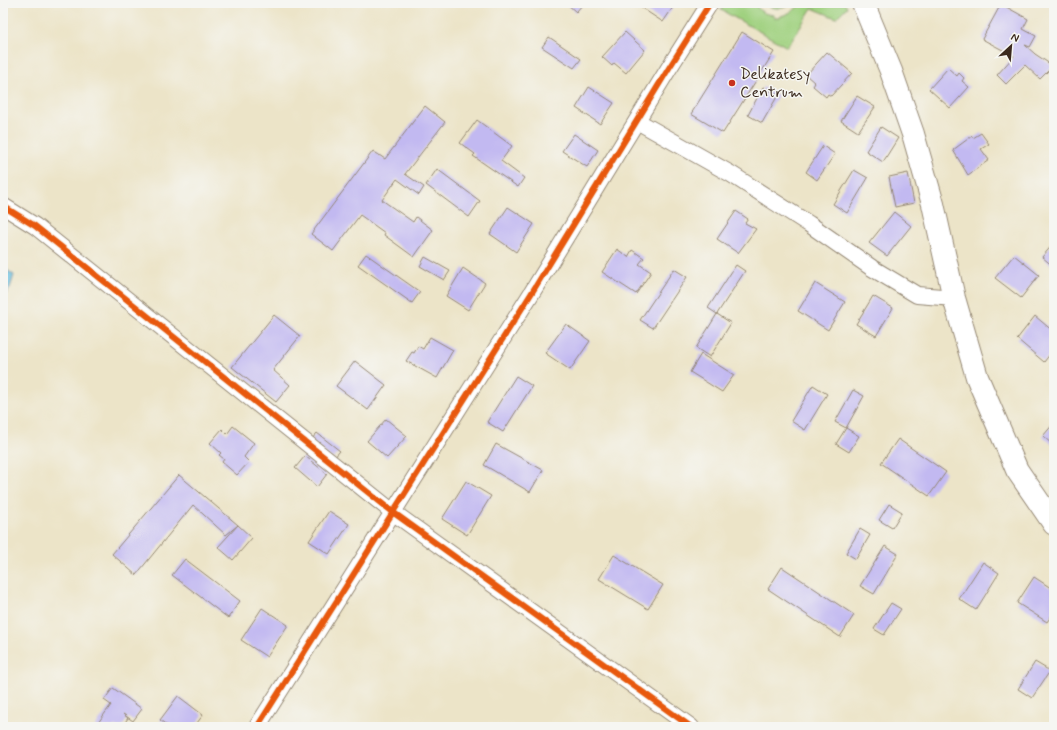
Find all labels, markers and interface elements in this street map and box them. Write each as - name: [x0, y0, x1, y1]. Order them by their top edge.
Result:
- north arrow: [991, 26, 1031, 66]
- text: N: [1009, 30, 1021, 46]
- place label: Delikatesy Centrum: [740, 64, 810, 103]
- marker: Delikatesy Centrum: [727, 78, 737, 88]

